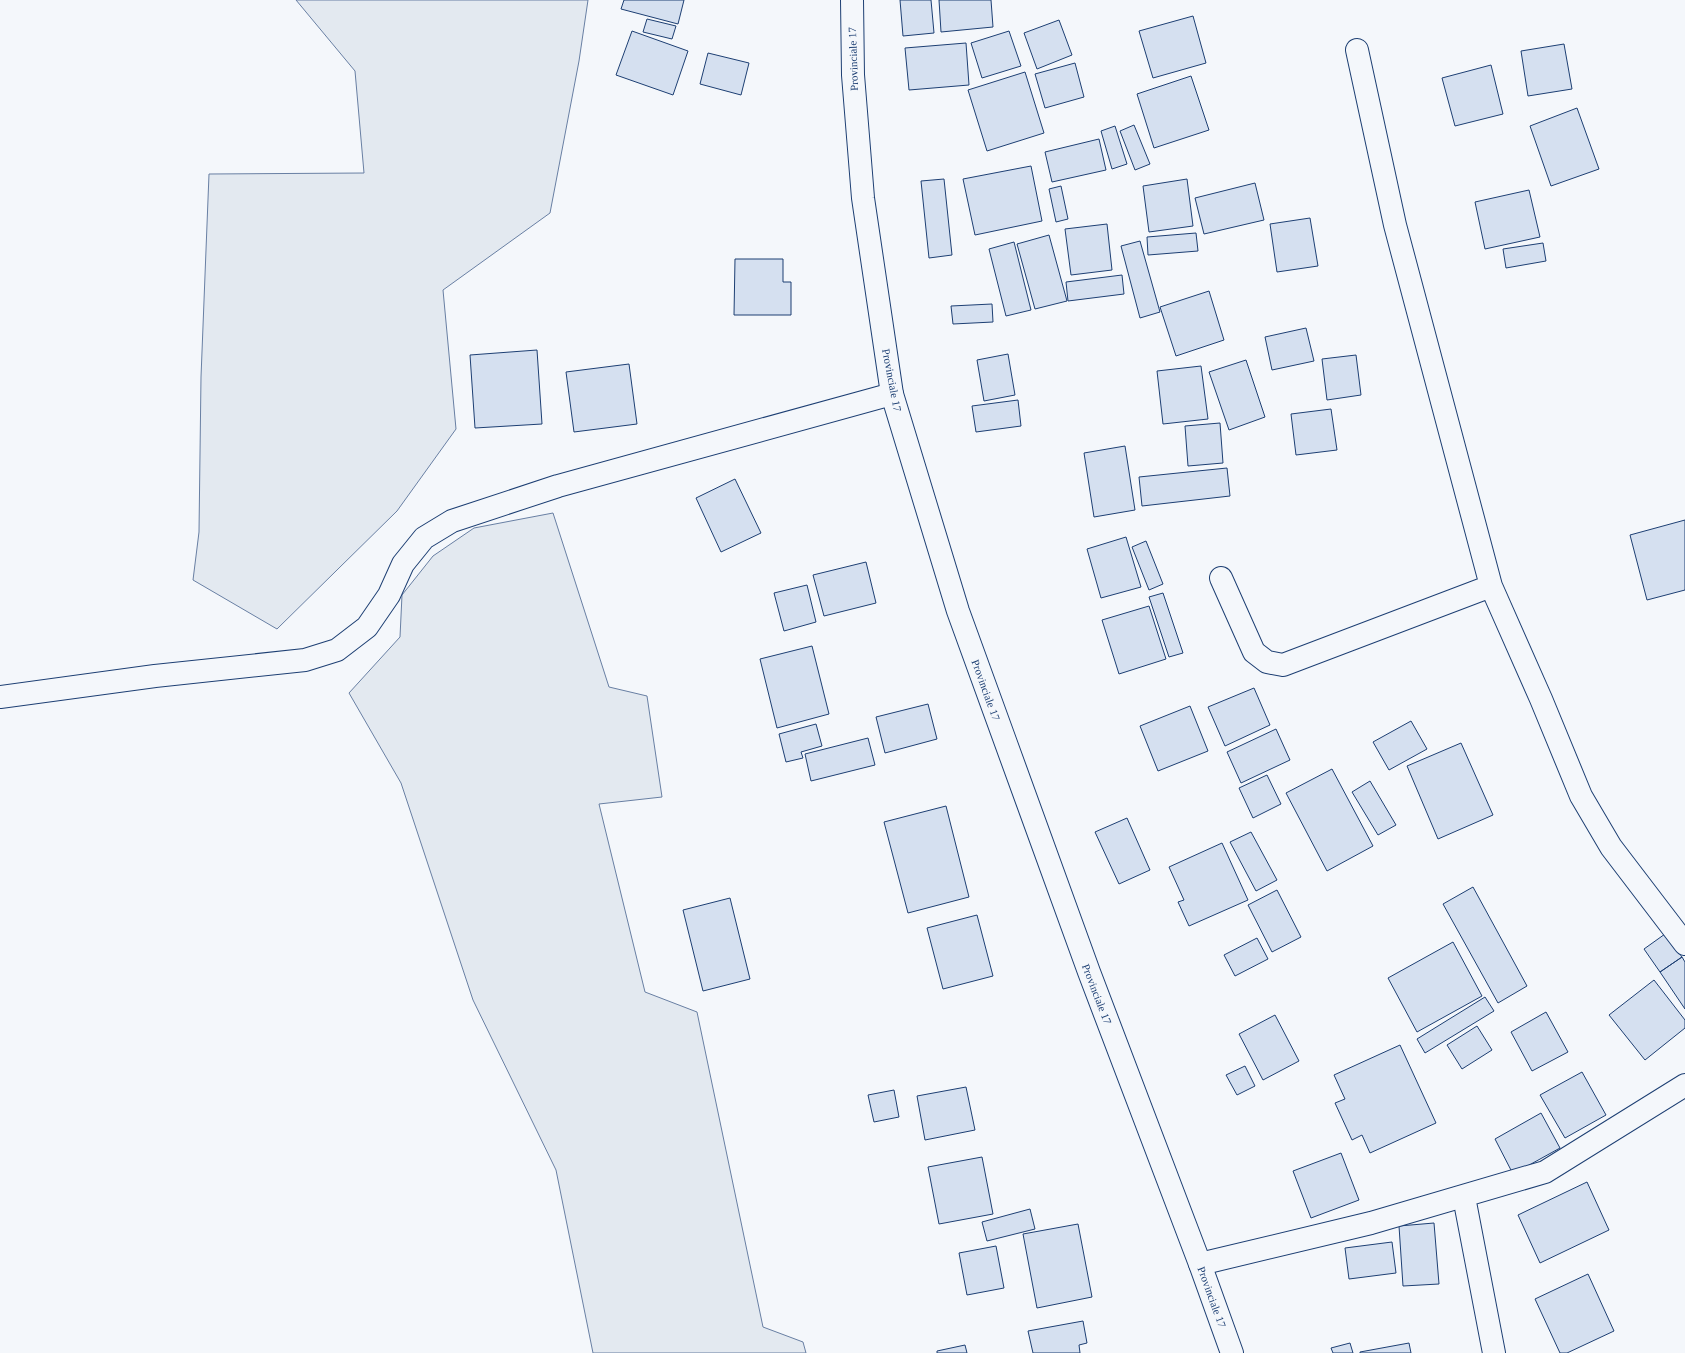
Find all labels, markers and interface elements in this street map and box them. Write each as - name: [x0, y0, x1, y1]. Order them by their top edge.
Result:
- street label: Provinciale 17: [846, 26, 860, 91]
- street label: Provinciale 17: [880, 348, 904, 413]
- street label: Provinciale 17: [969, 658, 1003, 723]
- street label: Provinciale 17: [1080, 962, 1114, 1026]
- street label: Provinciale 17: [1195, 1265, 1229, 1330]

